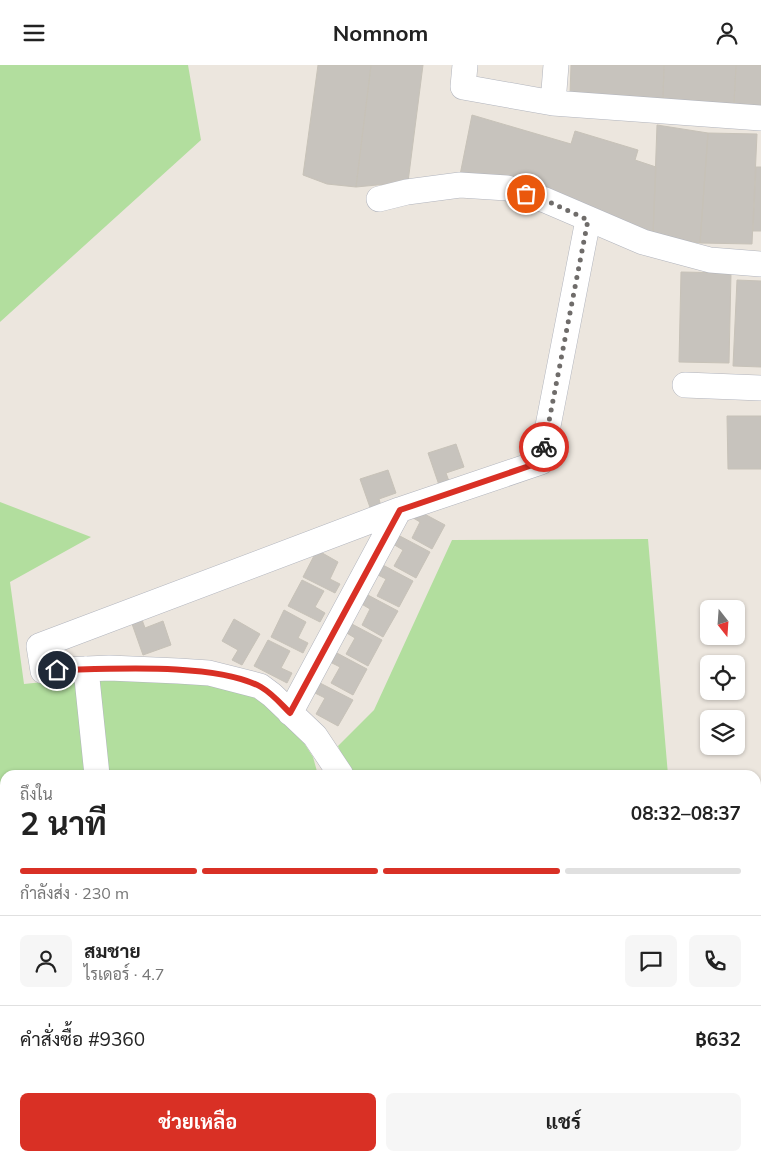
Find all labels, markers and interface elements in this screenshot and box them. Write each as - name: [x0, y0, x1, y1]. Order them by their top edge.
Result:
- icon: menu: [20, 19, 48, 47]
- text: Nomnom: [333, 19, 428, 47]
- icon: person: [713, 19, 741, 47]
- pin: [505, 173, 547, 215]
- icon: bag: [512, 180, 540, 208]
- courier: [519, 422, 569, 472]
- icon: bike: [530, 433, 558, 461]
- north arrow: [700, 600, 745, 645]
- map controls: [700, 600, 745, 755]
- pin: [36, 649, 78, 691]
- button: locate: [700, 655, 745, 700]
- icon: home: [43, 656, 71, 684]
- button: layers: [700, 710, 745, 755]
- text: ถึงใน: [20, 784, 53, 804]
- text: 08:32–08:37: [631, 801, 741, 825]
- text: 2 นาที: [20, 803, 107, 843]
- text: กำลังส่ง · 230 m: [20, 883, 129, 903]
- button: person: [20, 935, 72, 987]
- button: chat: [625, 935, 677, 987]
- button: phone: [689, 935, 741, 987]
- text: สมชาย: [84, 939, 141, 963]
- text: ไรเดอร์ · 4.7: [84, 964, 164, 984]
- text: คำสั่งซื้อ #9360: [20, 1027, 145, 1051]
- text: ฿632: [695, 1027, 741, 1051]
- button: ช่วยเหลือ: [20, 1093, 376, 1151]
- button: แชร์: [386, 1093, 741, 1151]

